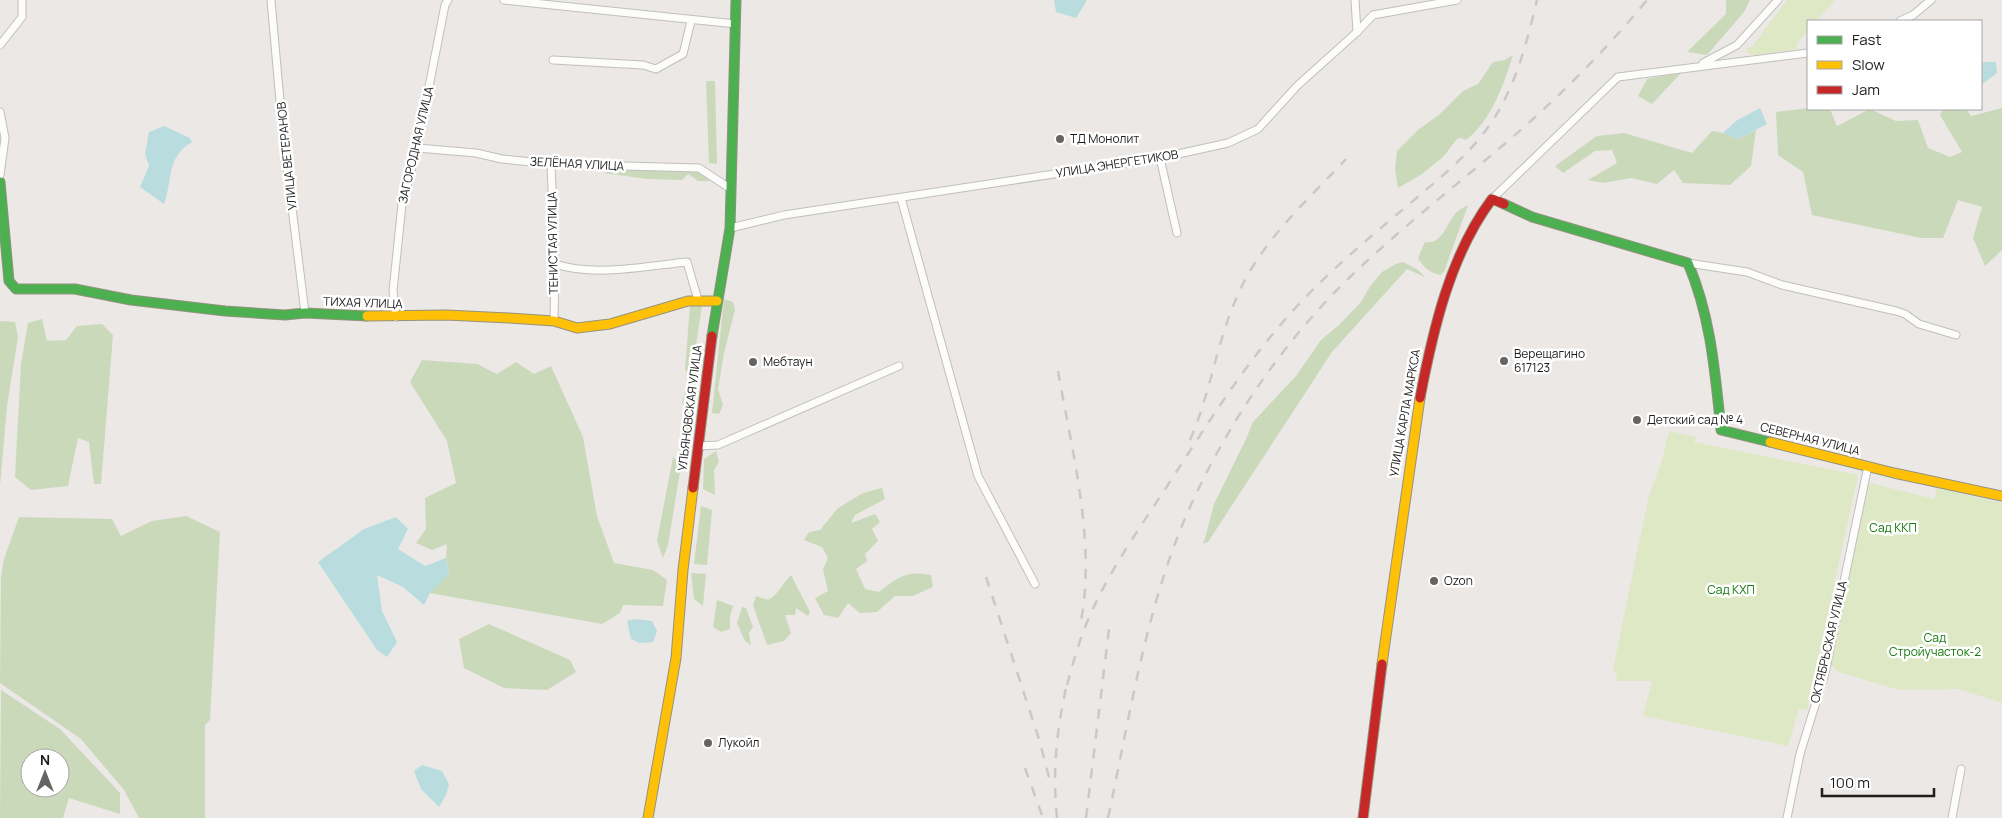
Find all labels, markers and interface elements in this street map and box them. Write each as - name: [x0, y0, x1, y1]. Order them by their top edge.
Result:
- legend: [1807, 20, 1982, 110]
- text: Fast: [1852, 29, 1881, 50]
- text: Slow: [1852, 54, 1885, 75]
- text: Jam: [1852, 79, 1880, 100]
- street label: ЗАГОРОДНАЯ УЛИЦА: [394, 84, 437, 205]
- street label: УЛИЦА ВЕТЕРАНОВ: [272, 101, 301, 211]
- place label: ТД Монолит: [1070, 130, 1139, 147]
- marker: ТД Монолит: [1054, 133, 1066, 145]
- street label: УЛИЦА ЭНЕРГЕТИКОВ: [1054, 145, 1179, 182]
- street label: ЗЕЛЁНАЯ УЛИЦА: [529, 153, 625, 174]
- street label: ТЕНИСТАЯ УЛИЦА: [543, 191, 562, 295]
- street label: ТИХАЯ УЛИЦА: [323, 293, 404, 312]
- street label: УЛЬЯНОВСКАЯ УЛИЦА: [673, 344, 706, 472]
- place label: Верещагино 617123: [1514, 345, 1585, 376]
- street label: УЛИЦА КАРЛА МАРКСА: [1385, 347, 1424, 478]
- place label: Мебтаун: [763, 353, 813, 370]
- marker: Верещагино 617123: [1498, 355, 1510, 367]
- marker: Мебтаун: [747, 356, 759, 368]
- place label: Детский сад № 4: [1647, 411, 1743, 428]
- marker: Детский сад № 4: [1631, 414, 1643, 426]
- street label: СЕВЕРНАЯ УЛИЦА: [1759, 418, 1862, 459]
- park label: Сад ККП: [1869, 519, 1917, 536]
- place label: Ozon: [1444, 572, 1473, 589]
- marker: Ozon: [1428, 575, 1440, 587]
- street label: ОКТЯБРЬСКАЯ УЛИЦА: [1806, 579, 1851, 705]
- park label: Сад КХП: [1707, 581, 1755, 598]
- park label: Сад Стройучасток-2: [1889, 629, 1981, 660]
- place label: Лукойл: [718, 734, 759, 751]
- marker: Лукойл: [702, 737, 714, 749]
- north arrow: [20, 748, 70, 798]
- text: N: [40, 750, 50, 769]
- scale bar: [1822, 766, 1934, 798]
- text: 100 m: [1830, 772, 1870, 793]

